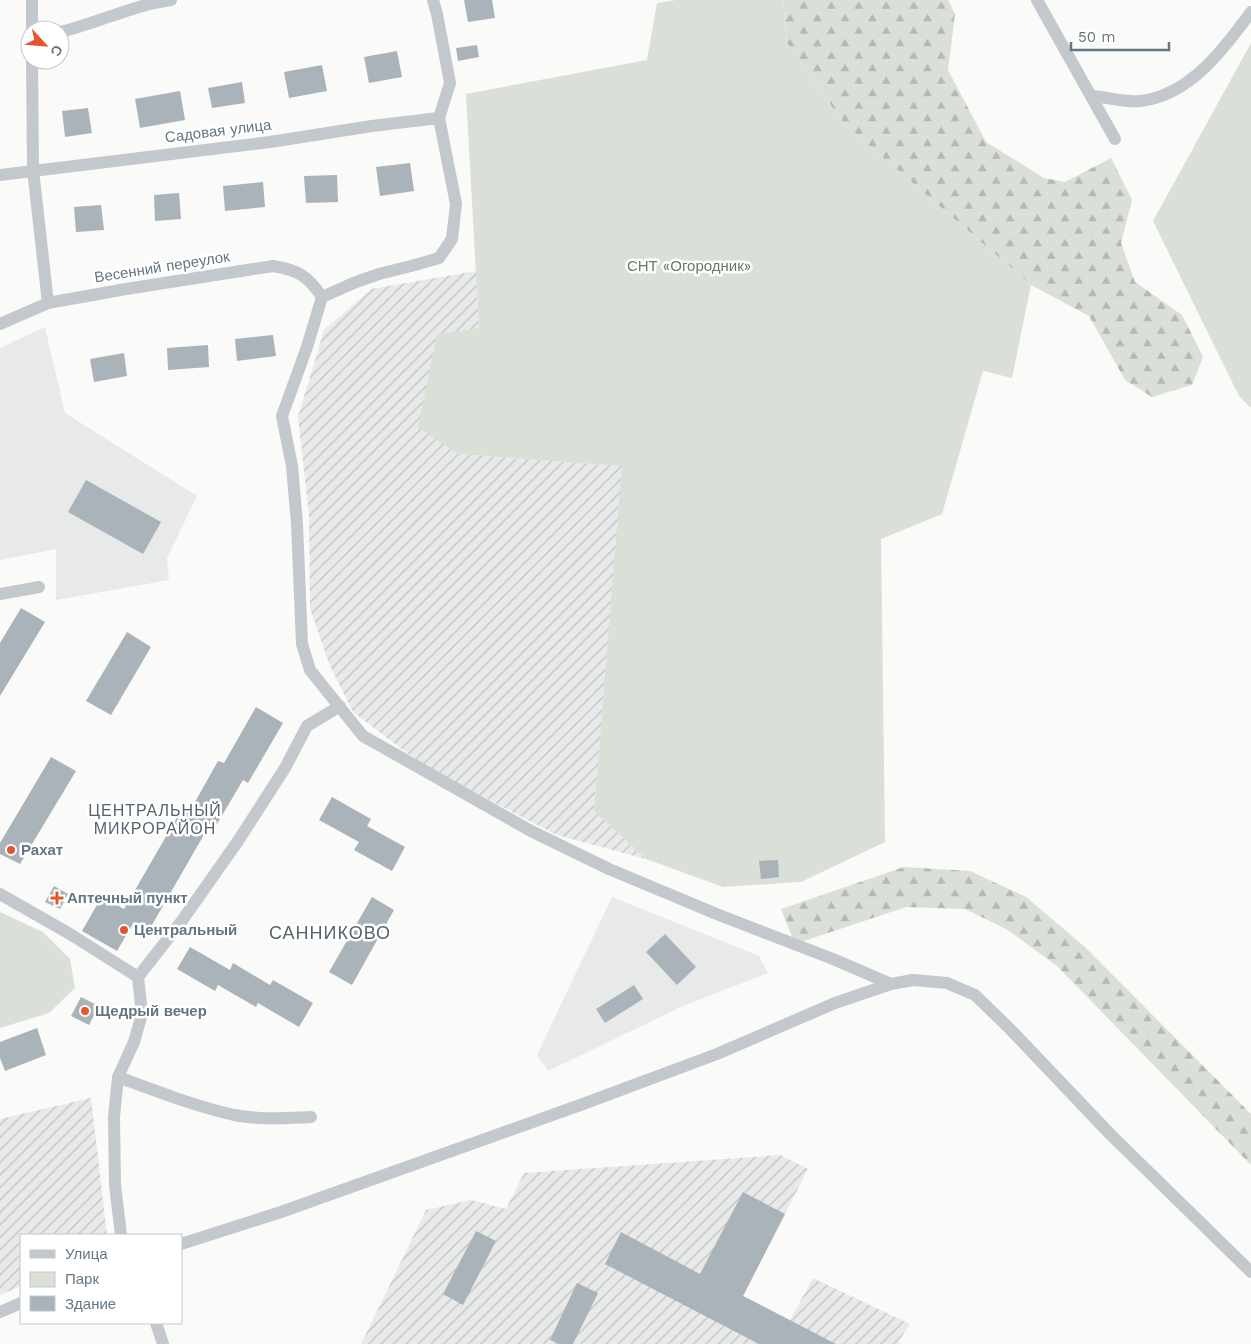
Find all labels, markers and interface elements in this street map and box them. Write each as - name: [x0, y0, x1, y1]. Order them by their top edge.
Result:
- north arrow: [20, 20, 70, 70]
- scale bar: [1071, 20, 1168, 52]
- text: 50 m: [1078, 28, 1115, 46]
- text: С: [47, 43, 66, 59]
- street label: Садовая улица: [164, 115, 273, 146]
- street label: Весенний переулок: [93, 247, 231, 287]
- park label: СНТ «Огородник»: [627, 257, 751, 275]
- district label: ЦЕНТРАЛЬНЫЙ МИКРОРАЙОН: [88, 801, 222, 838]
- place label: Рахат: [21, 841, 63, 859]
- marker: Рахат: [5, 844, 17, 856]
- place label: Аптечный пункт: [67, 889, 188, 907]
- marker: Аптечный пункт: [51, 892, 63, 904]
- place label: Центральный: [134, 921, 237, 939]
- district label: САННИКОВО: [269, 922, 391, 943]
- marker: Центральный: [118, 924, 130, 936]
- place label: Щедрый вечер: [95, 1002, 207, 1020]
- marker: Щедрый вечер: [79, 1005, 91, 1017]
- legend: [20, 1234, 182, 1324]
- text: Улица: [65, 1245, 108, 1263]
- text: Парк: [65, 1270, 99, 1288]
- text: Здание: [65, 1295, 116, 1313]

